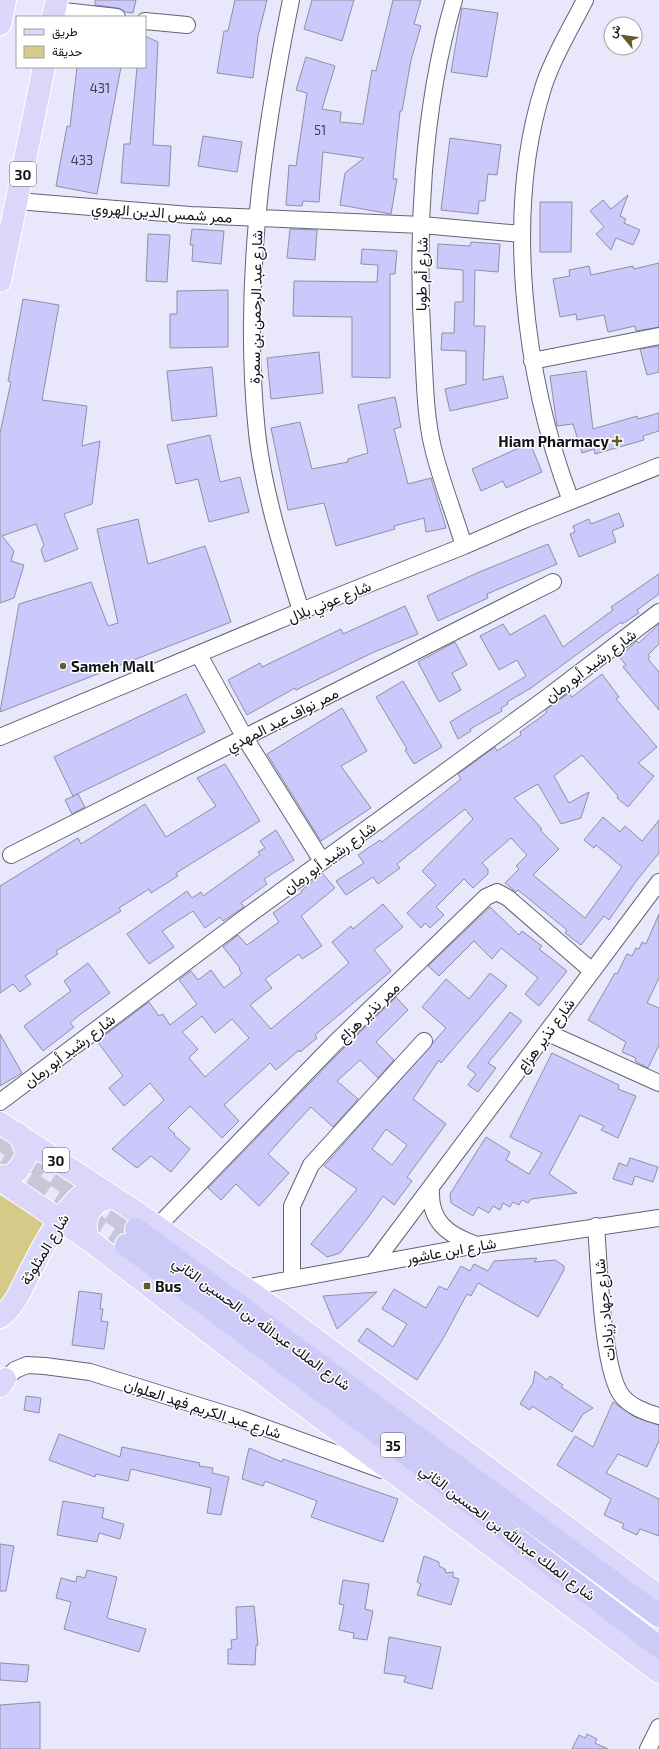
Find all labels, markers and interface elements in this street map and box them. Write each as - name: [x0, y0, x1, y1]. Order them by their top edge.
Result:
- legend: [16, 16, 146, 68]
- north arrow: [603, 16, 643, 56]
- text: ش: [605, 22, 624, 40]
- text: طريق: [52, 24, 78, 40]
- text: حديقة: [52, 44, 82, 59]
- house number: 431: [90, 80, 110, 96]
- house number: 51: [314, 122, 326, 138]
- house number: 433: [71, 152, 93, 168]
- road number: 30: [10, 162, 36, 186]
- street label: ممر شمس الدين الهروي: [91, 198, 233, 231]
- street label: شارع عبد الرحمن بن سمرة: [245, 230, 268, 384]
- street label: شارع أم طوبا: [411, 237, 434, 311]
- place label: Hiam Pharmacy: [498, 432, 609, 451]
- marker: Hiam Pharmacy: [612, 436, 622, 446]
- street label: شارع عوني بلال: [285, 576, 375, 631]
- street label: شارع رشيد أبو رمان: [541, 625, 641, 708]
- place label: Sameh Mall: [71, 657, 154, 675]
- marker: Sameh Mall: [58, 661, 68, 671]
- street label: ممر نواف عبد المهدي: [223, 683, 343, 759]
- street label: شارع رشيد أبو رمان: [279, 817, 381, 899]
- street label: ممر نذير هزاع: [333, 978, 405, 1048]
- street label: شارع نذير هزاع: [512, 994, 580, 1077]
- street label: شارع رشيد أبو رمان: [20, 1010, 120, 1093]
- road number: 30: [43, 1148, 69, 1172]
- street label: شارع المثلوثة: [16, 1210, 75, 1289]
- street label: شارع ابن عاشور: [404, 1233, 498, 1270]
- street label: شارع الملك عبدالله بن الحسين الثاني: [166, 1252, 355, 1398]
- street label: شارع جهاد زيادات: [590, 1257, 621, 1362]
- place label: Bus: [155, 1277, 181, 1295]
- marker: Bus: [142, 1281, 152, 1291]
- street label: شارع عبد الكريم فهد العلوان: [121, 1374, 284, 1445]
- road number: 35: [381, 1433, 405, 1457]
- street label: شارع الملك عبدالله بن الحسين الثاني: [413, 1460, 600, 1608]

